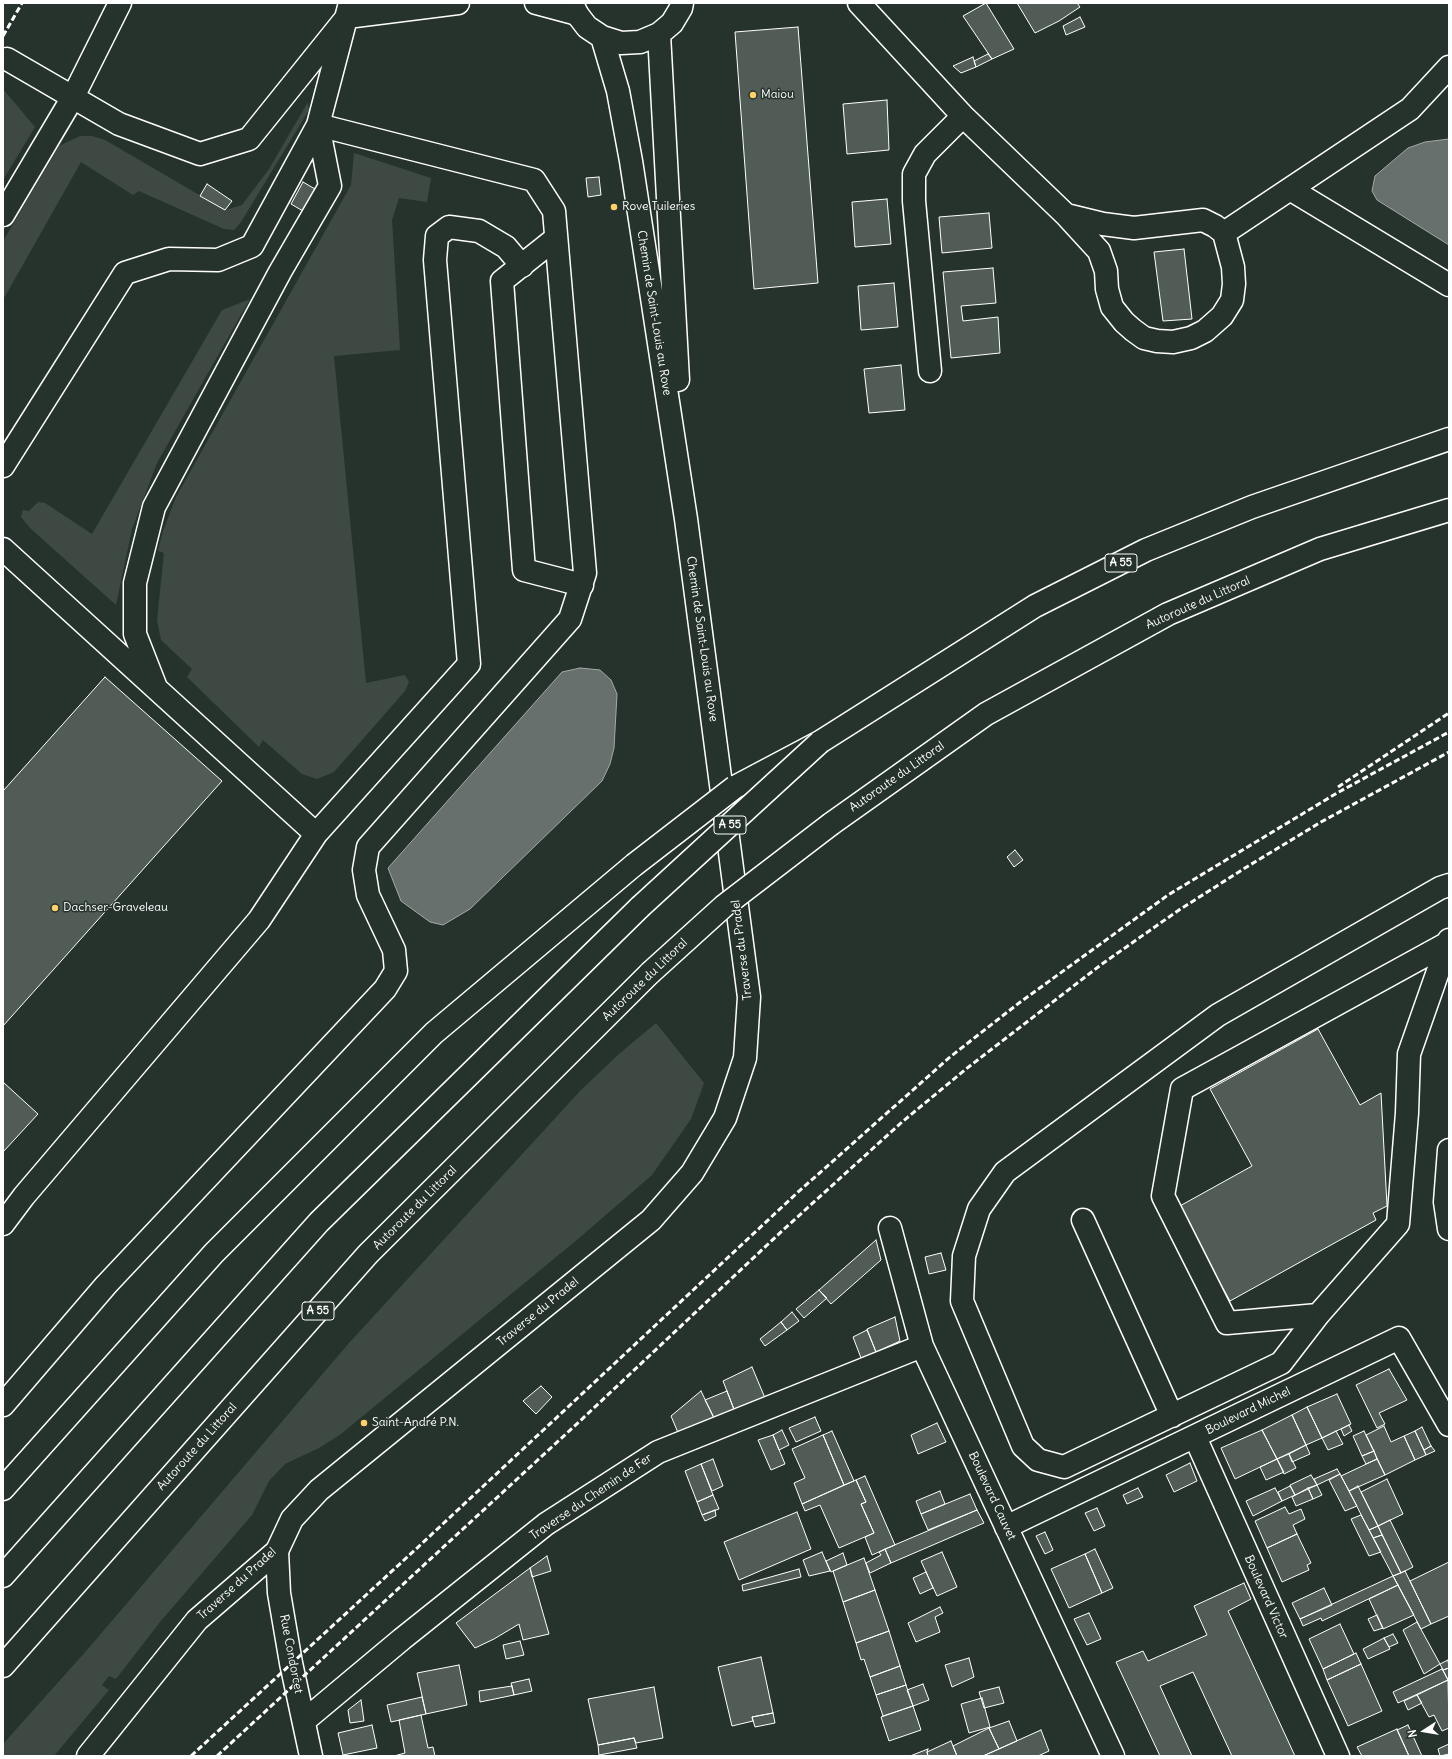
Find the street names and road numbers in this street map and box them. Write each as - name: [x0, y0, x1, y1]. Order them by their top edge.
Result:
- street label: Chemin de Saint-Louis au Rove: [634, 229, 674, 397]
- road number: A 55: [1105, 554, 1137, 572]
- street label: Chemin de Saint-Louis au Rove: [683, 555, 721, 723]
- street label: Autoroute du Littoral: [1144, 574, 1252, 632]
- street label: Autoroute du Littoral: [847, 739, 947, 815]
- road number: A 55: [714, 816, 746, 834]
- street label: Traverse du Pradel: [729, 899, 755, 1001]
- street label: Autoroute du Littoral: [600, 936, 690, 1024]
- street label: Autoroute du Littoral: [370, 1163, 460, 1253]
- street label: Traverse du Pradel: [494, 1275, 582, 1349]
- road number: A 55: [302, 1302, 334, 1320]
- street label: Boulevard Michel: [1203, 1384, 1293, 1438]
- street label: Autoroute du Littoral: [154, 1400, 240, 1494]
- street label: Boulevard Cauvet: [965, 1449, 1019, 1543]
- street label: Traverse du Chemin de Fer: [527, 1451, 655, 1543]
- street label: Traverse du Pradel: [195, 1545, 279, 1623]
- street label: Boulevard Victor: [1241, 1553, 1291, 1641]
- street label: Rue Condorcet: [276, 1613, 306, 1695]

